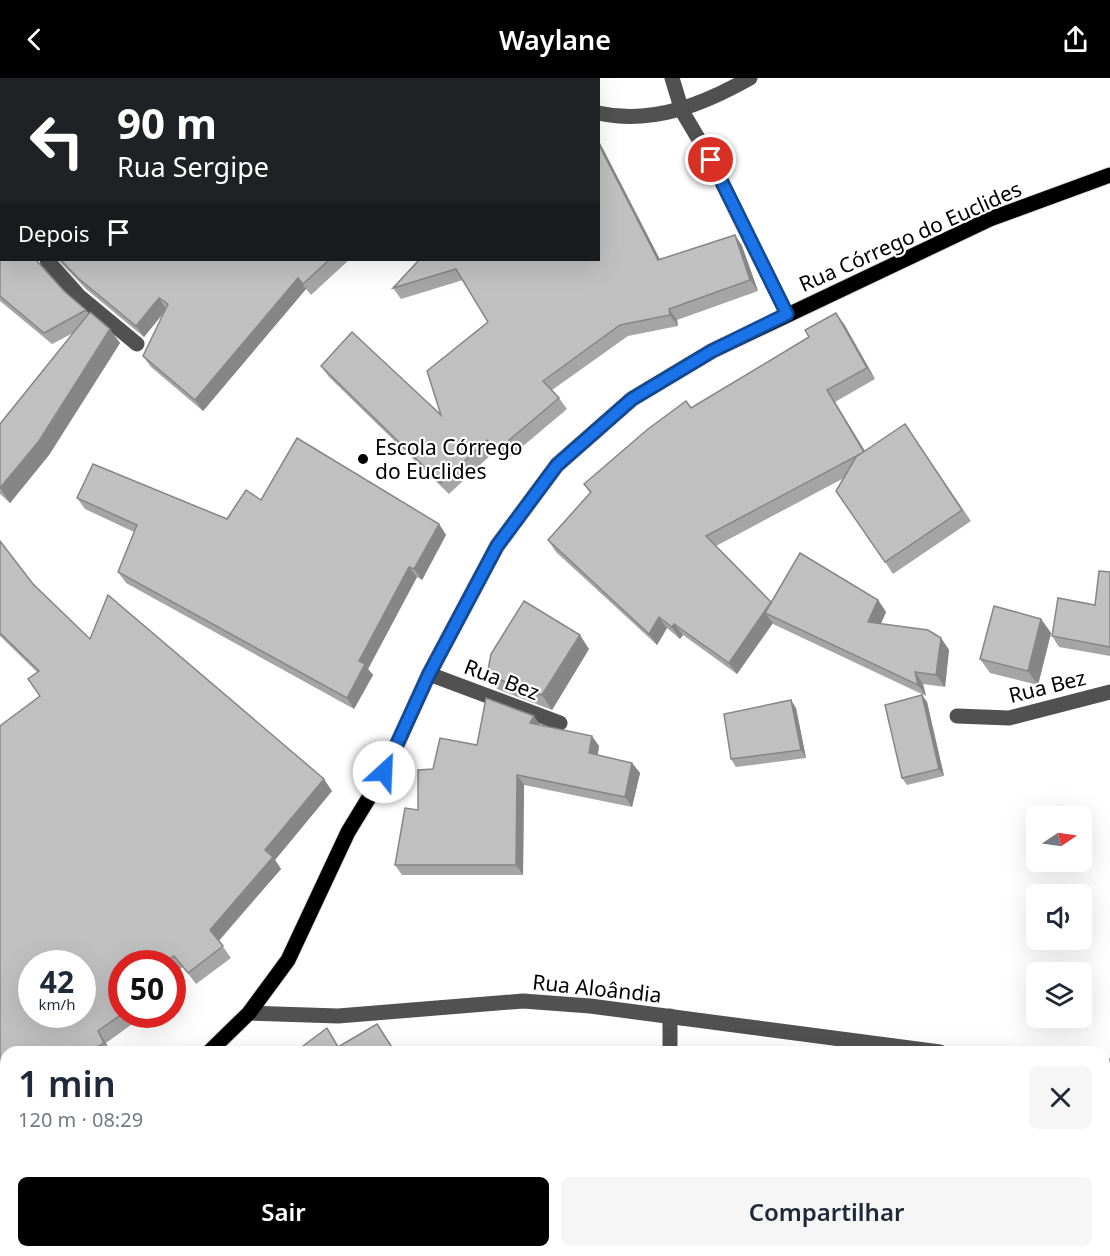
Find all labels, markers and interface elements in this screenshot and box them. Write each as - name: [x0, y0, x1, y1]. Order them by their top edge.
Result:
- text: Waylane: [499, 21, 611, 58]
- icon: back: [18, 23, 51, 56]
- icon: share: [1059, 23, 1092, 56]
- text: 90 m: [117, 94, 217, 151]
- icon: left: [18, 102, 96, 180]
- pin: [685, 134, 736, 185]
- icon: arrive: [694, 143, 727, 176]
- text: Rua Sergipe: [117, 148, 269, 185]
- street label: Rua Córrego do Euclides: [794, 174, 1026, 298]
- icon: arrive: [102, 216, 135, 249]
- text: Depois: [18, 218, 90, 248]
- place label: Escola Córrego do Euclides: [375, 433, 523, 485]
- marker: Escola Córrego do Euclides: [356, 452, 370, 466]
- street label: Rua Bez: [460, 652, 544, 706]
- street label: Rua Bez: [1006, 663, 1089, 709]
- position arrow: [352, 740, 416, 804]
- north arrow: [1026, 806, 1092, 872]
- map controls: [1026, 806, 1092, 1028]
- button: sound: [1026, 884, 1092, 950]
- speed limit sign: 50: [108, 950, 186, 1028]
- text: 42: [40, 961, 74, 1002]
- button: layers: [1026, 962, 1092, 1028]
- street label: Rua Aloândia: [531, 967, 663, 1009]
- text: km/h: [39, 994, 75, 1014]
- text: 1 min: [18, 1059, 116, 1108]
- button: close: [1029, 1066, 1092, 1129]
- text: 120 m · 08:29: [18, 1106, 143, 1133]
- button: Sair: [18, 1177, 549, 1246]
- button: Compartilhar: [561, 1177, 1092, 1246]

